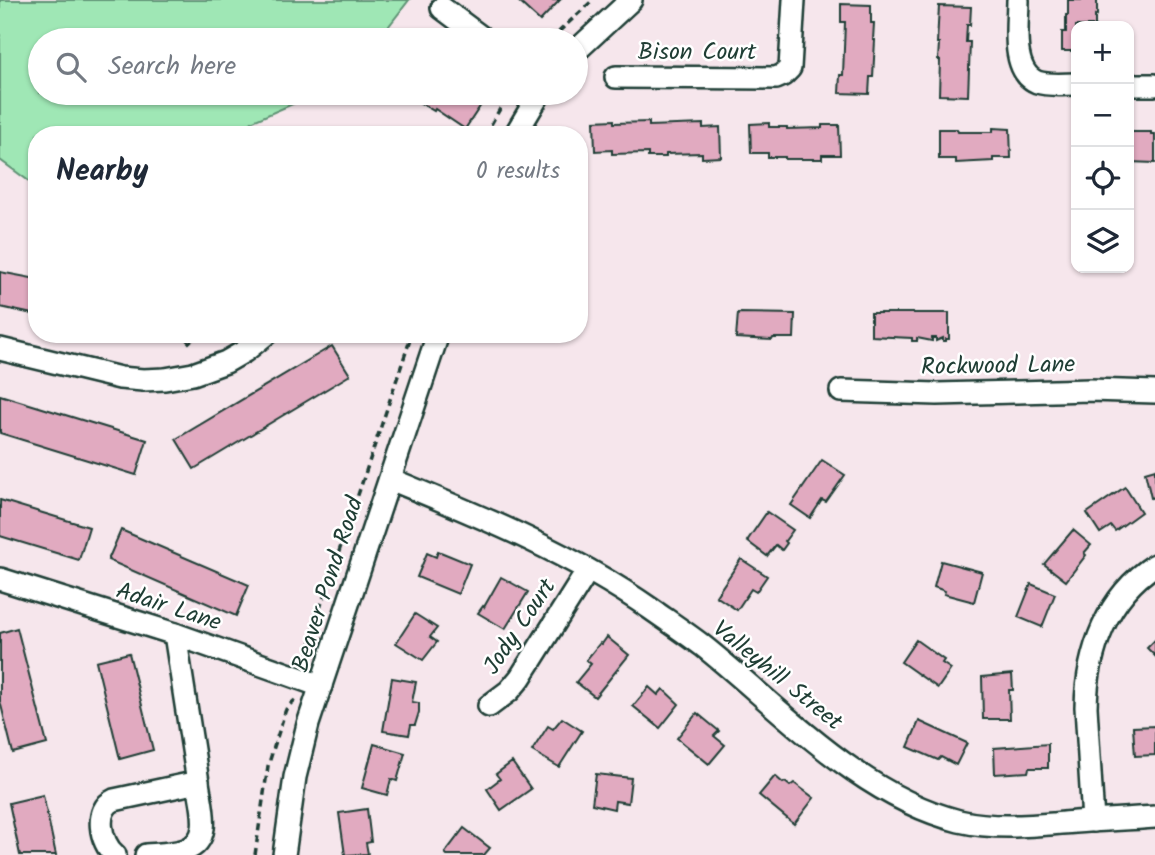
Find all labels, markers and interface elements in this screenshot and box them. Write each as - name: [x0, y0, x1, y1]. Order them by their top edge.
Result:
- map controls: [1071, 21, 1134, 273]
- button: +: [1071, 21, 1134, 84]
- search box: [28, 28, 588, 105]
- street label: Bison Court: [638, 33, 757, 72]
- text: Search here: [108, 46, 236, 88]
- icon: search: [52, 48, 90, 86]
- button: −: [1071, 84, 1134, 147]
- button: locate: [1071, 147, 1134, 210]
- text: Nearby: [56, 148, 148, 196]
- text: 0 results: [476, 154, 560, 190]
- button: layers: [1071, 210, 1134, 273]
- street label: Rockwood Lane: [921, 346, 1076, 387]
- street label: Beaver Pond Road: [282, 491, 375, 677]
- street label: Jody Court: [474, 570, 567, 683]
- street label: Adair Lane: [111, 572, 227, 643]
- street label: Valleyhill Street: [703, 611, 852, 742]

